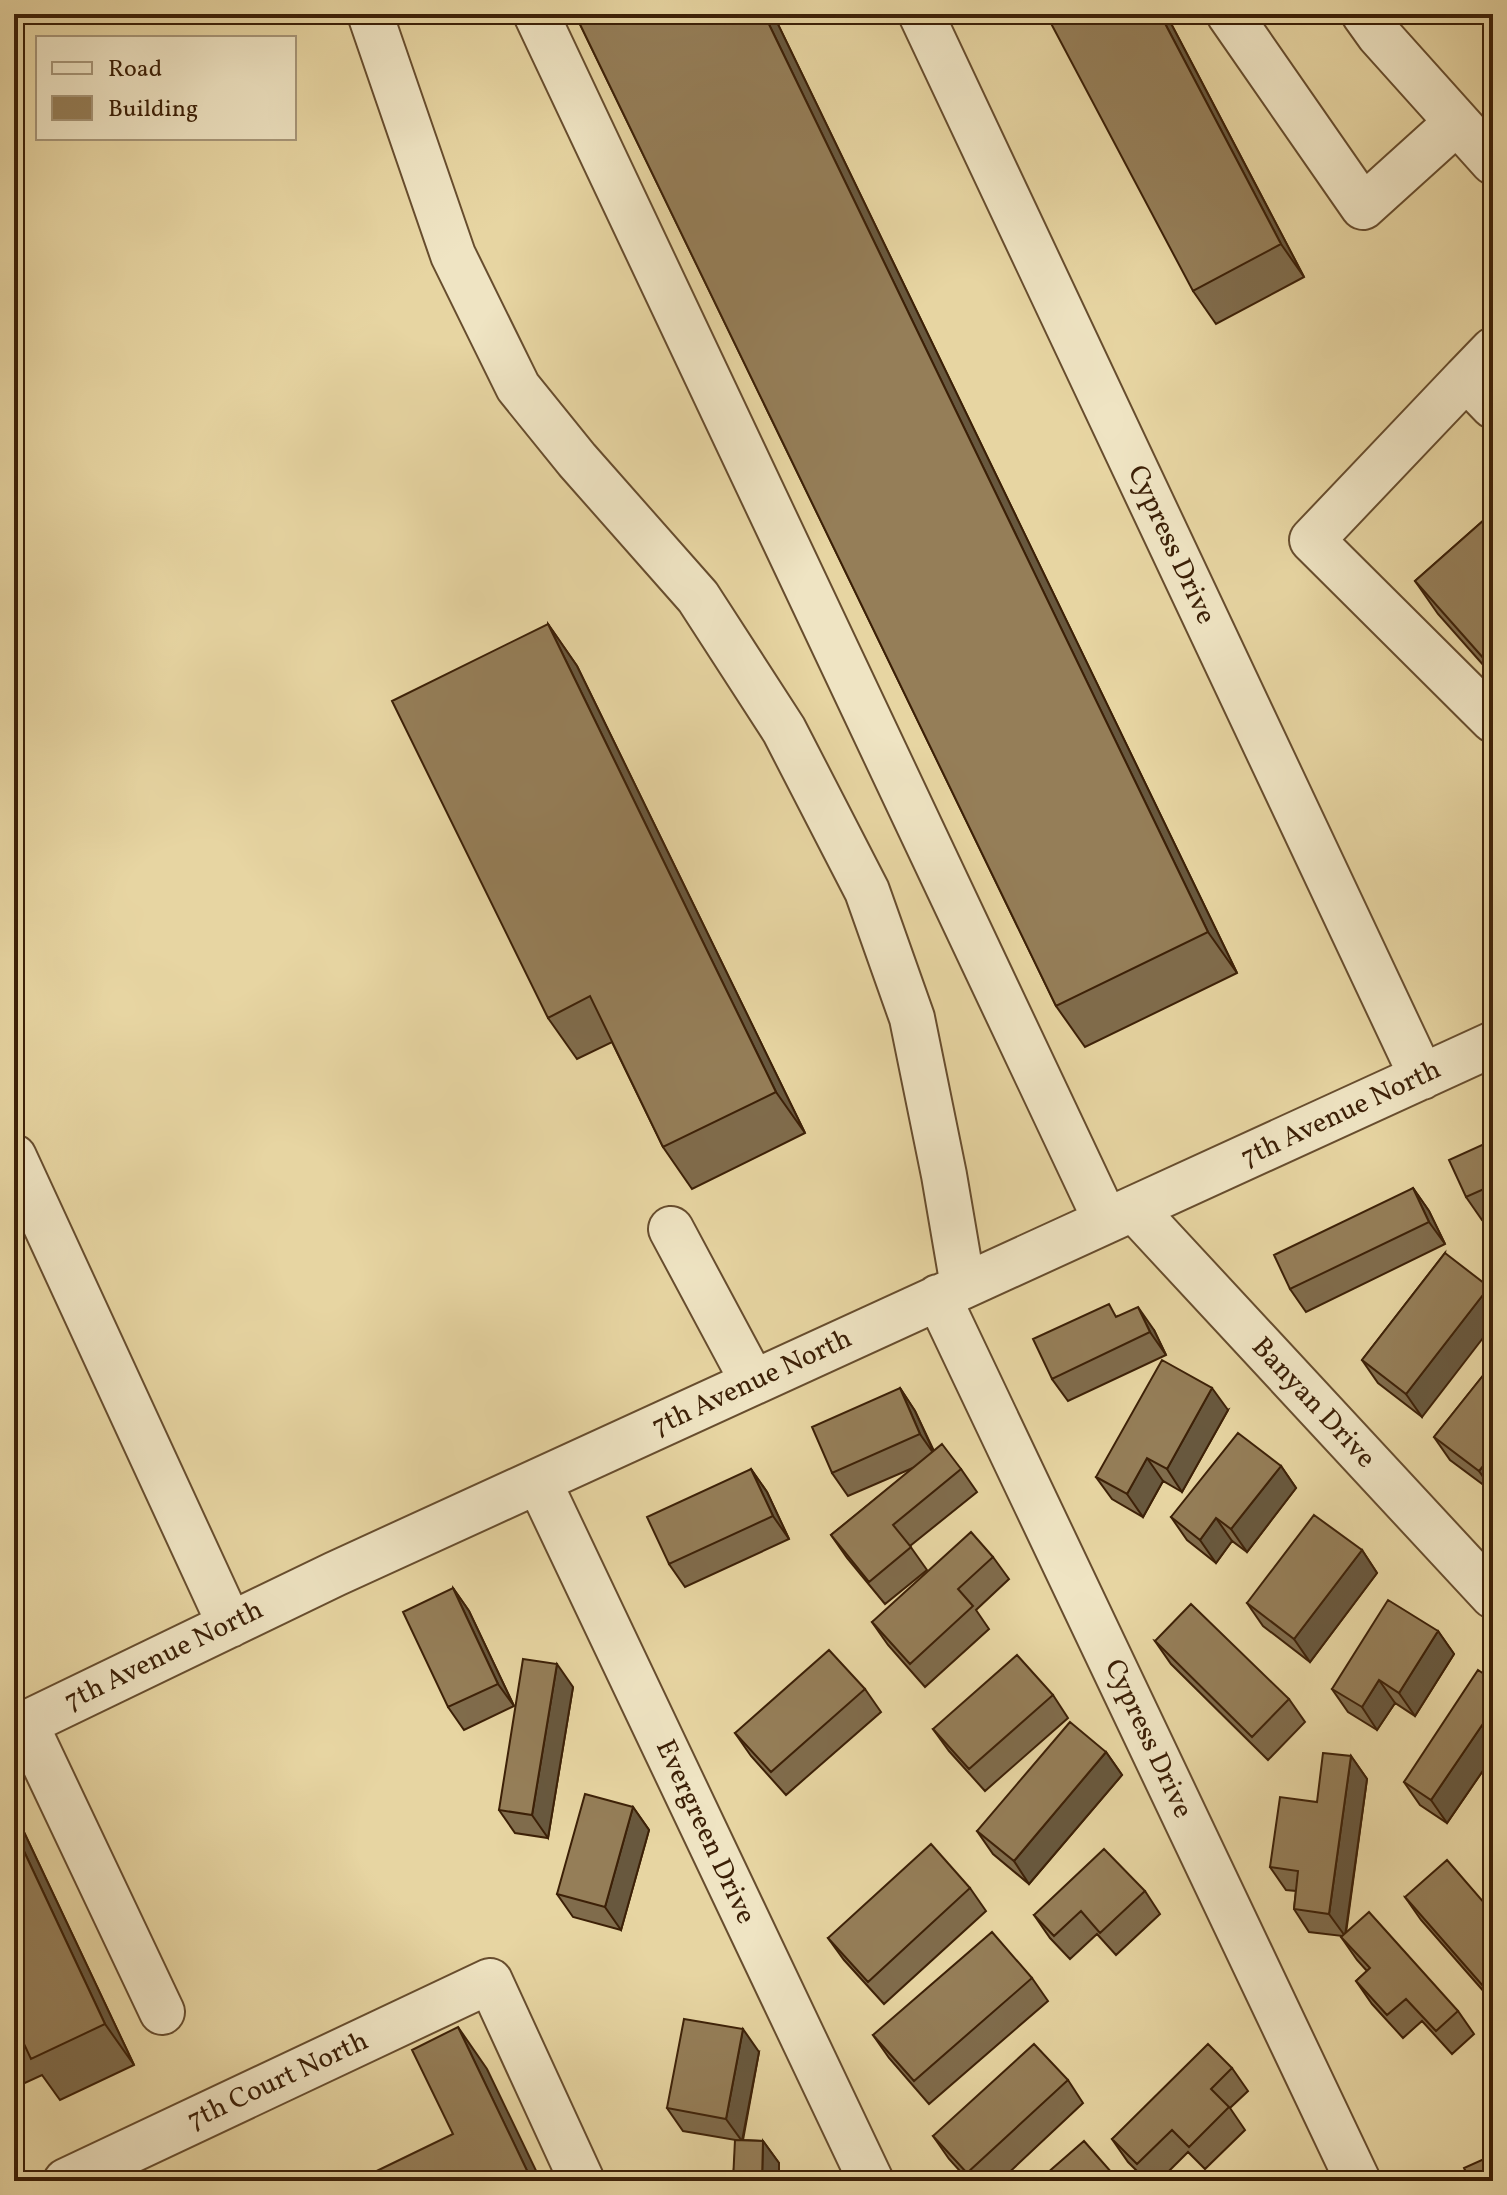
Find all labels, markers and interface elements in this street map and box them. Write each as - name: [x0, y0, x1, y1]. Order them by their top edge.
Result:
- legend: [36, 36, 296, 140]
- text: Road: [108, 53, 162, 87]
- text: Building: [108, 93, 198, 127]
- street label: Cypress Drive: [1117, 459, 1225, 631]
- street label: 7th Avenue North: [1235, 1051, 1447, 1177]
- street label: 7th Avenue North: [646, 1320, 858, 1446]
- street label: Banyan Drive: [1242, 1329, 1384, 1477]
- street label: 7th Avenue North: [58, 1591, 270, 1721]
- street label: Cypress Drive: [1094, 1653, 1202, 1825]
- street label: Evergreen Drive: [645, 1733, 765, 1931]
- street label: 7th Court North: [181, 2022, 375, 2140]

